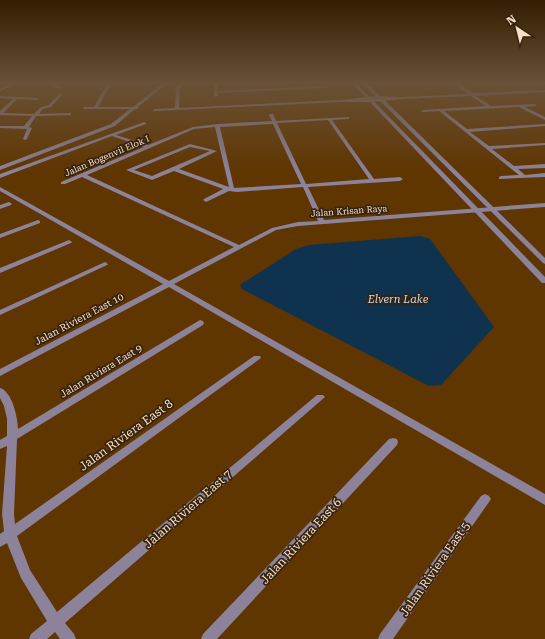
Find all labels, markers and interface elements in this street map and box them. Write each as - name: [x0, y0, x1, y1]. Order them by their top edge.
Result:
- north arrow: [497, 8, 537, 48]
- text: N: [504, 12, 519, 28]
- street label: Jalan Bogenvil Elok I: [63, 134, 151, 178]
- street label: Jalan Krisan Raya: [310, 203, 388, 219]
- street label: Jalan Riviera East 10: [33, 291, 126, 347]
- water label: Elvern Lake: [367, 293, 429, 306]
- street label: Jalan Riviera East 9: [58, 342, 144, 400]
- street label: Jalan Riviera East 8: [77, 396, 176, 474]
- street label: Jalan Riviera East 7: [141, 467, 235, 551]
- street label: Jalan Riviera East 6: [258, 495, 345, 587]
- street label: Jalan Riviera East 5: [397, 519, 473, 619]

